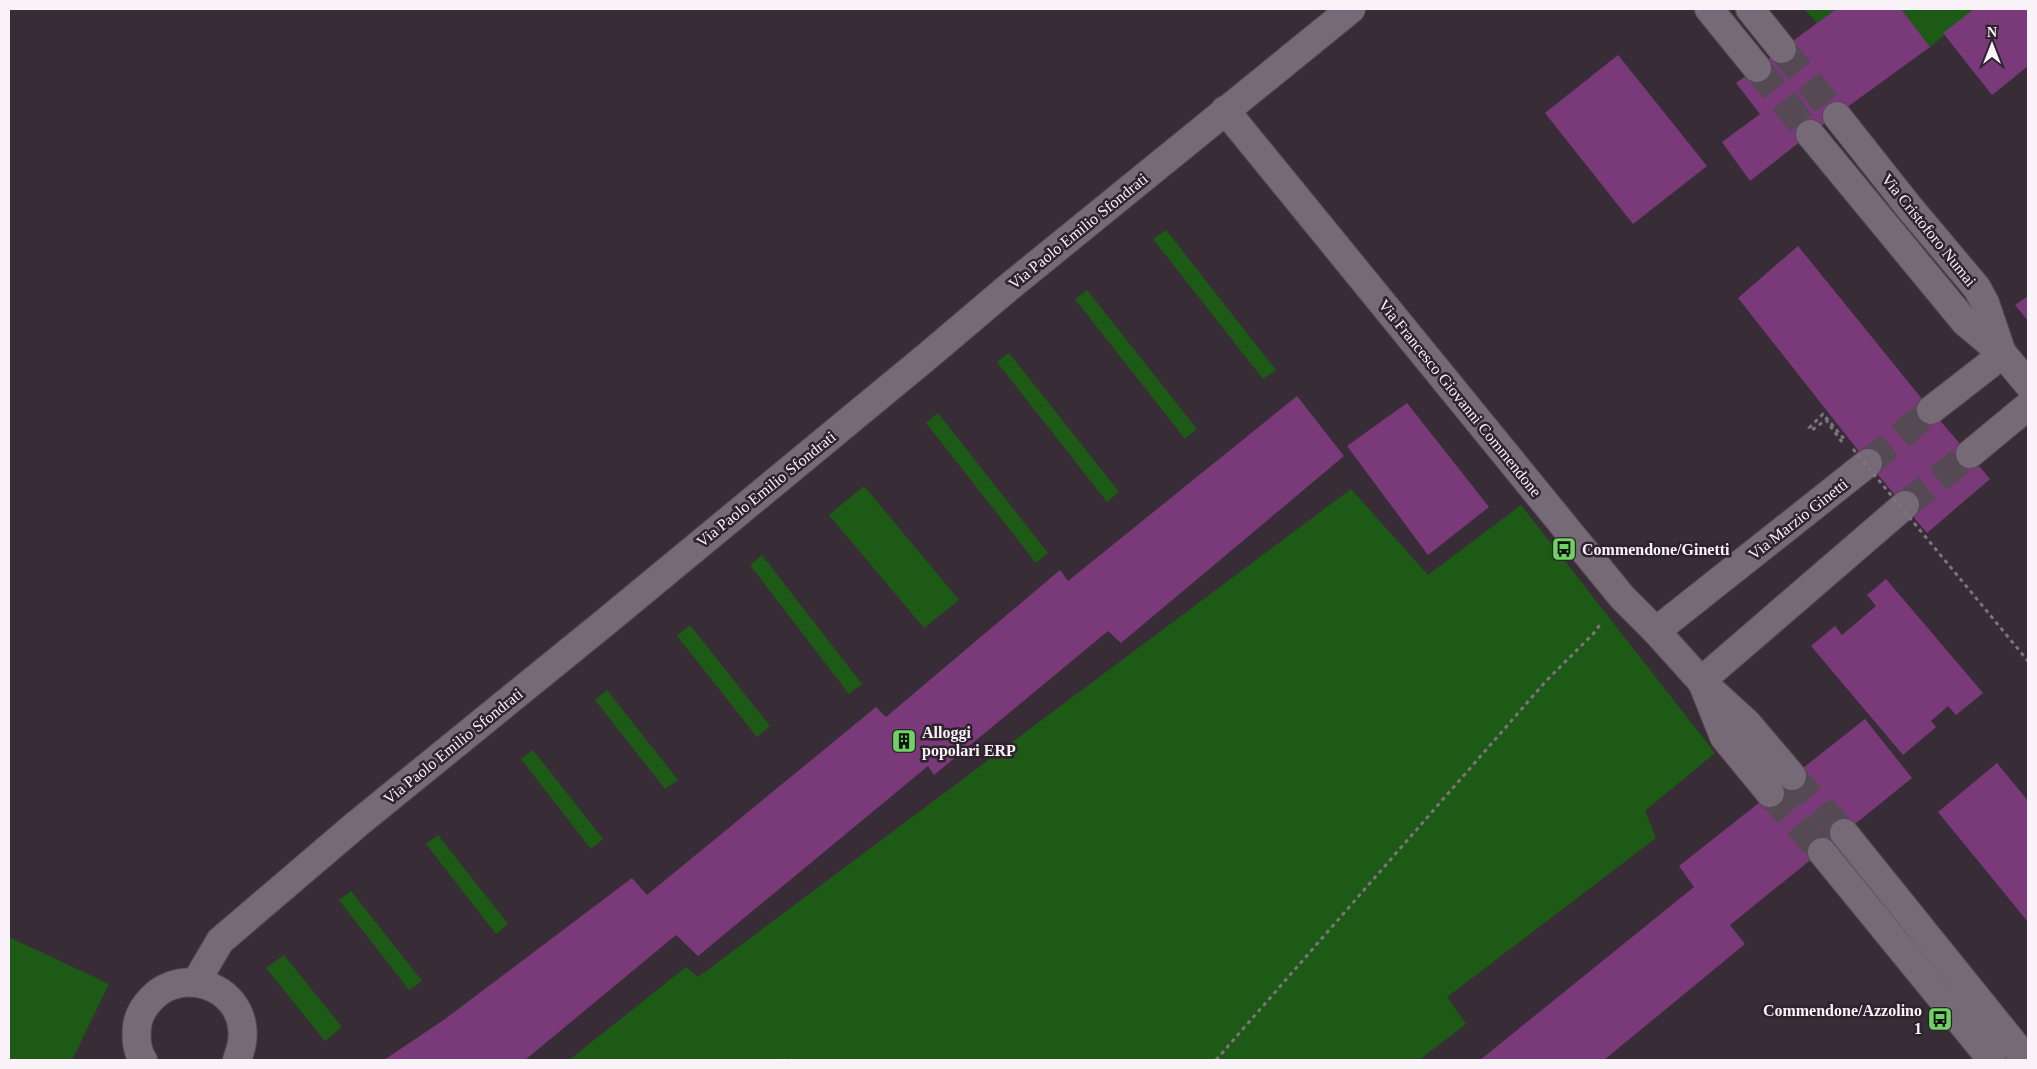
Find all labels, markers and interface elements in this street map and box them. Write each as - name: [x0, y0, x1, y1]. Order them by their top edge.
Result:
- north arrow: [1967, 20, 2017, 70]
- text: N: [1987, 25, 1997, 40]
- street label: Via Paolo Emilio Sfondrati: [1005, 169, 1151, 292]
- street label: Via Cristoforo Numai: [1879, 170, 1980, 290]
- street label: Via Francesco Giovanni Commendone: [1375, 296, 1545, 500]
- street label: Via Paolo Emilio Sfondrati: [693, 427, 839, 550]
- street label: Via Marzio Ginetti: [1745, 475, 1851, 563]
- bus stop icon: Commendone/Ginetti: [1551, 536, 1577, 562]
- place label: Commendone/Ginetti: [1582, 541, 1730, 558]
- street label: Via Paolo Emilio Sfondrati: [380, 684, 526, 807]
- place label: Alloggi popolari ERP: [922, 724, 1016, 760]
- building icon: Alloggi popolari ERP: [891, 728, 917, 754]
- place label: Commendone/Azzolino 1: [1763, 1002, 1922, 1037]
- bus stop icon: Commendone/Azzolino 1: [1927, 1006, 1953, 1032]

